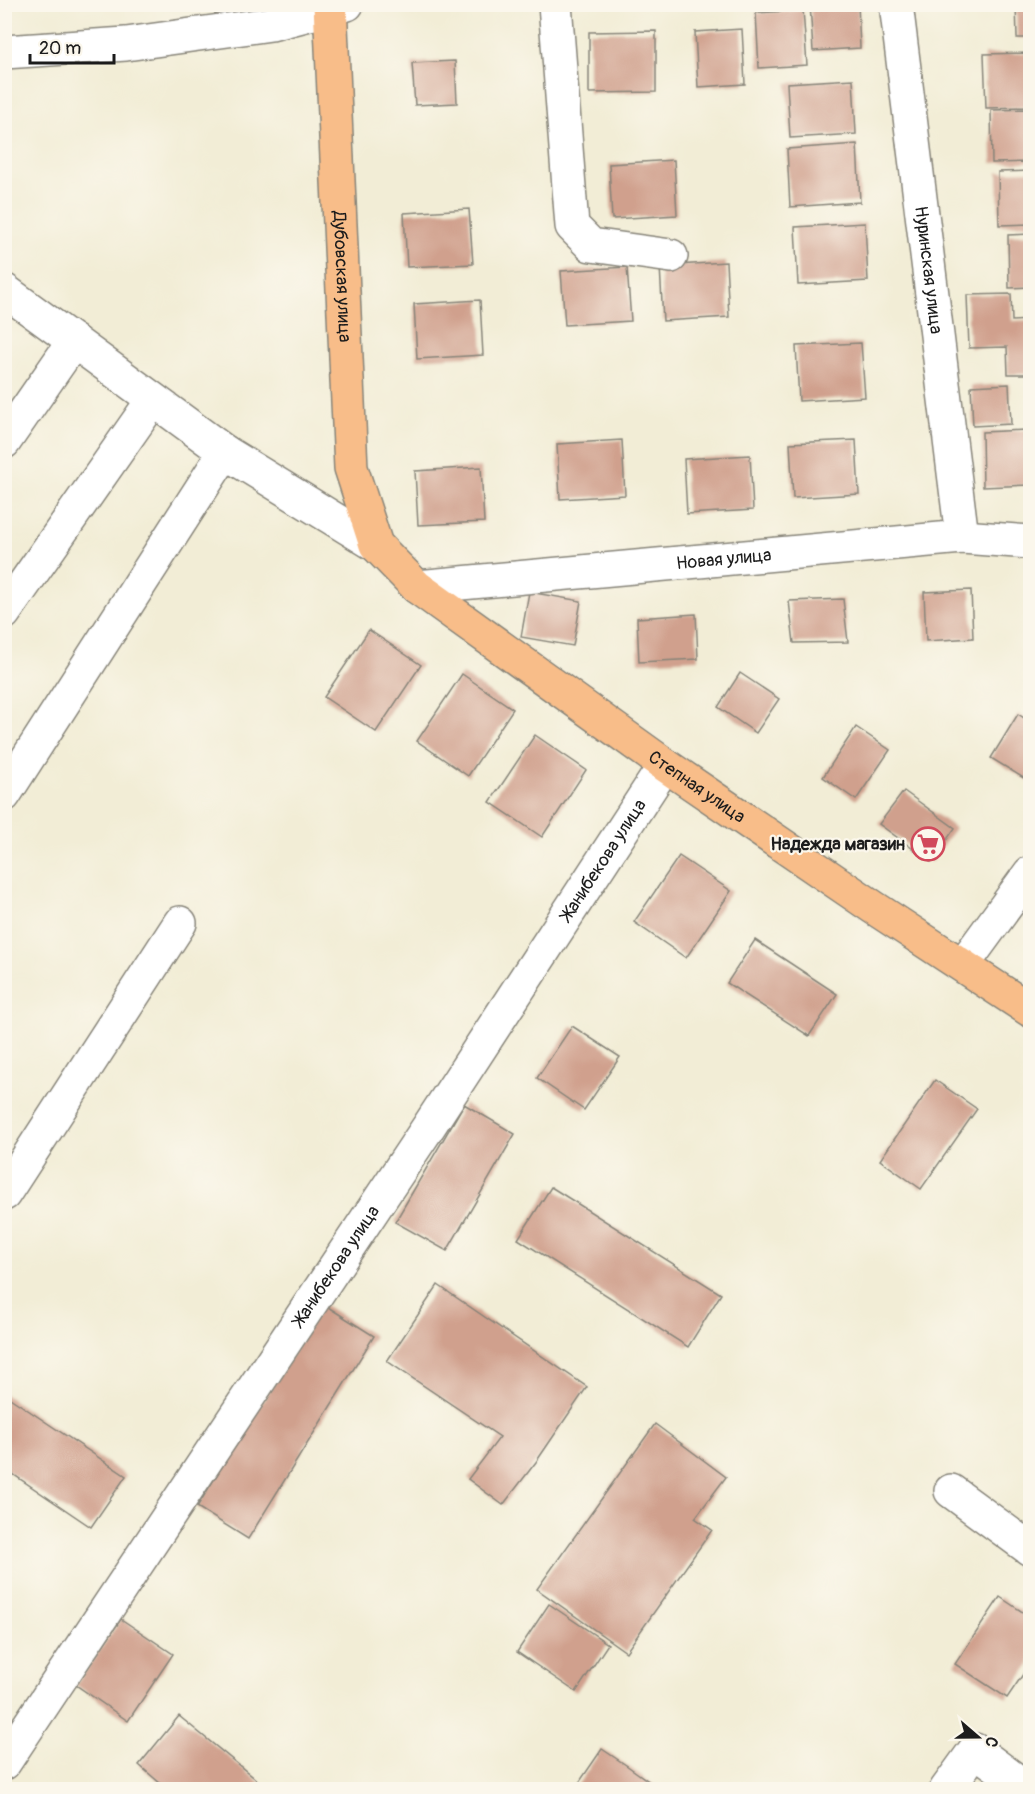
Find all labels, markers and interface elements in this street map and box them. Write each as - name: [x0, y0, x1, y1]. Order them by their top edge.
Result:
- scale bar: [30, 27, 114, 65]
- text: 20 m: [39, 37, 81, 60]
- street label: Нуринская улица: [910, 205, 948, 335]
- street label: Дубовская улица: [328, 210, 357, 343]
- street label: Новая улица: [675, 543, 772, 575]
- street label: Степная улица: [644, 745, 750, 828]
- street label: Жанибекова улица: [553, 795, 651, 927]
- supermarket icon: Надежда магазин: [910, 826, 946, 862]
- place label: Надежда магазин: [771, 833, 905, 856]
- street label: Жанибекова улица: [286, 1201, 384, 1333]
- north arrow: [948, 1707, 1008, 1767]
- text: С: [980, 1734, 1002, 1750]

